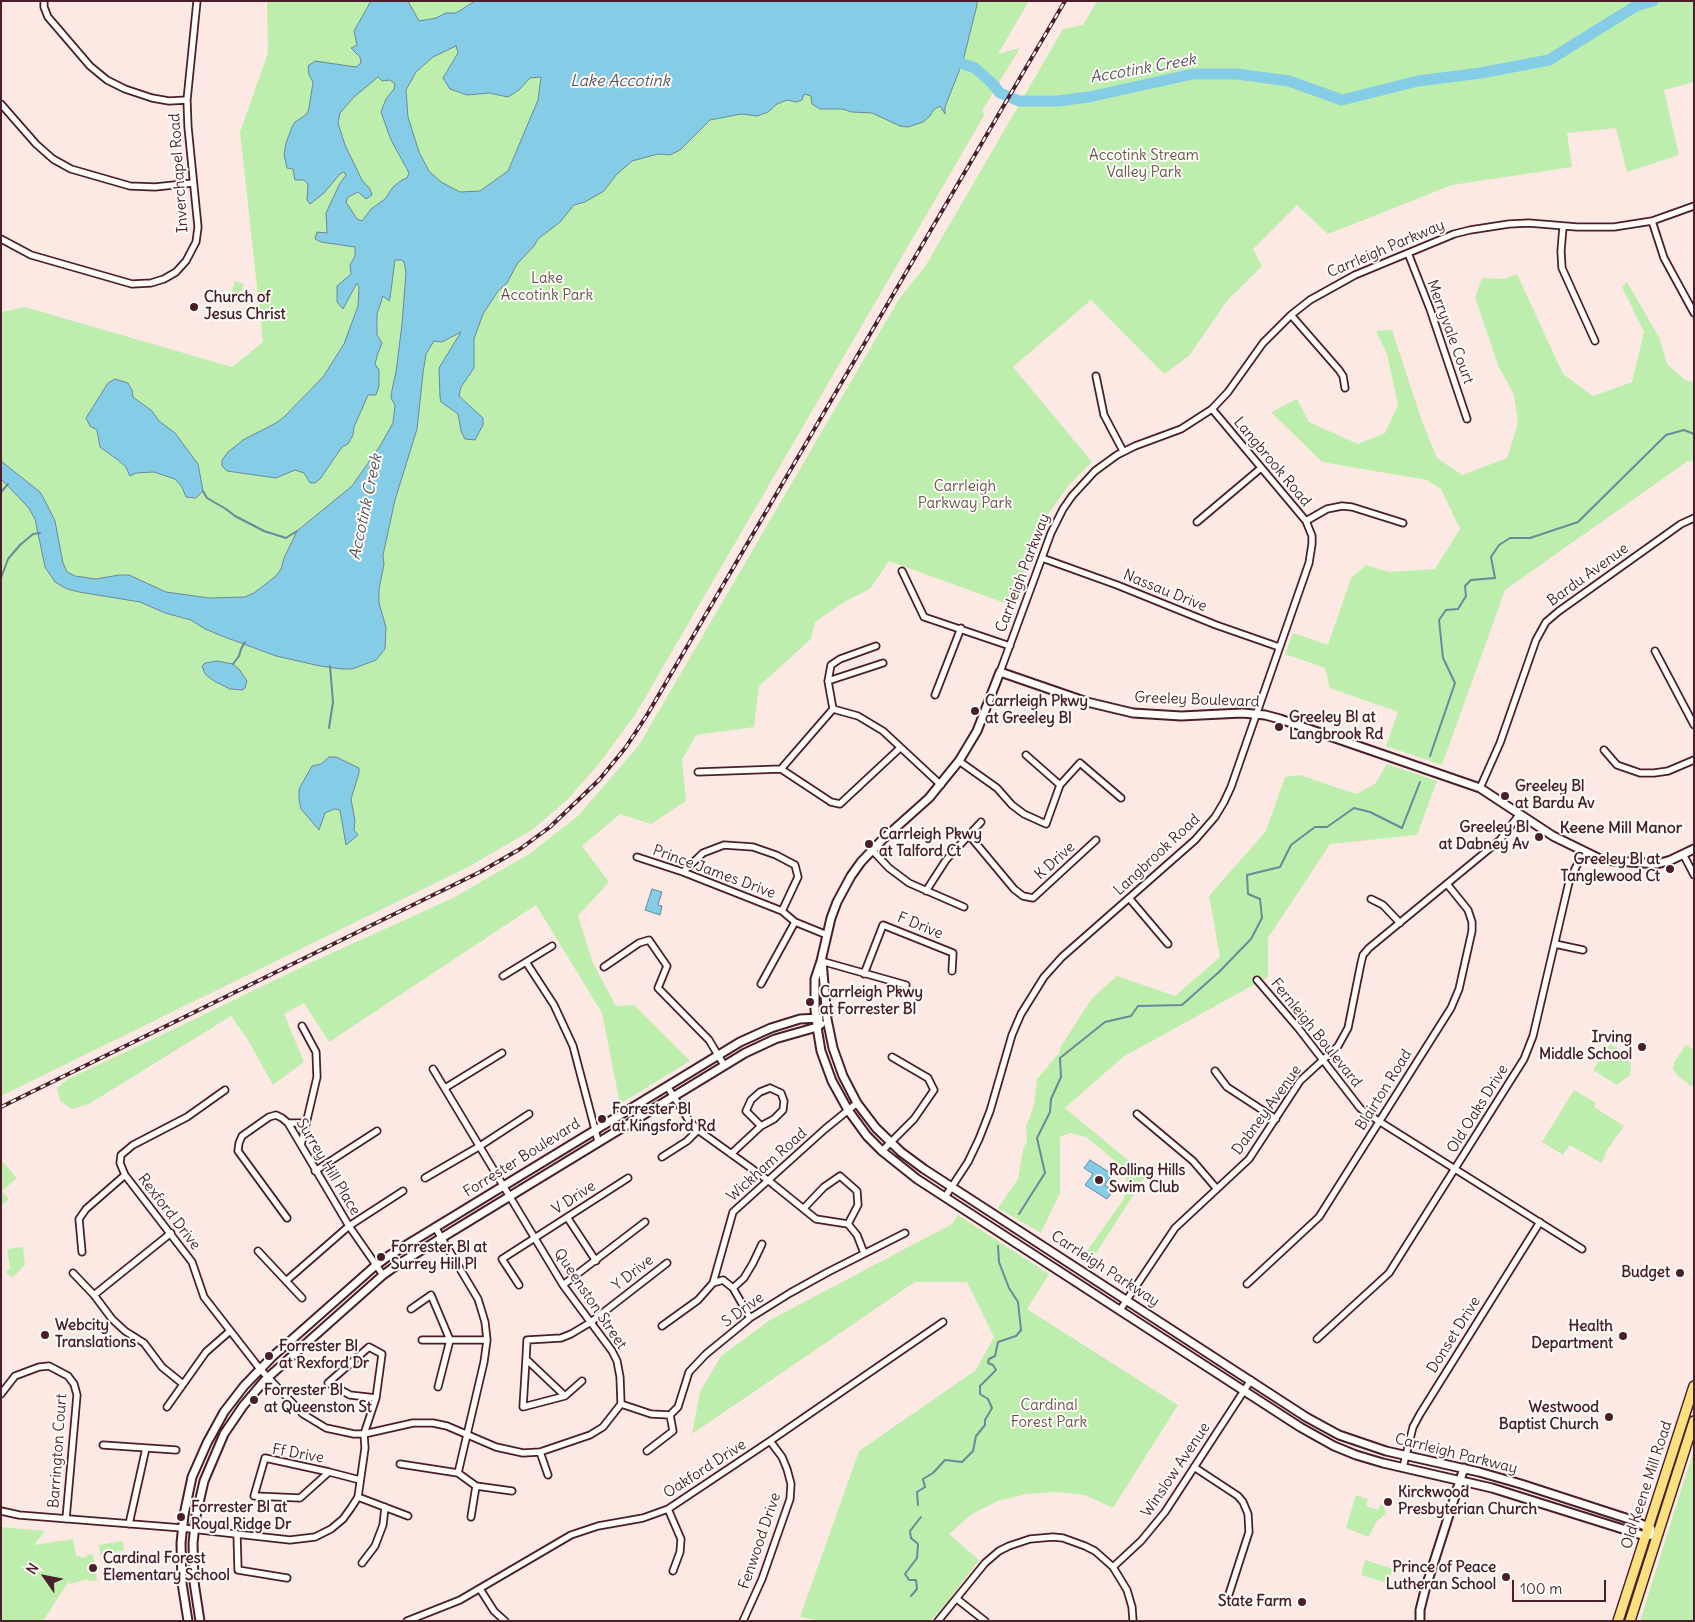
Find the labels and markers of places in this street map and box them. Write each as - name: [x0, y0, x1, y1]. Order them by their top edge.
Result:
- place label: Church of Jesus Christ: [204, 289, 286, 324]
- marker: Church of Jesus Christ: [188, 301, 200, 313]
- place label: Carrleigh Pkwy at Greeley Bl: [985, 693, 1088, 728]
- marker: Carrleigh Pkwy at Greeley Bl: [969, 705, 981, 717]
- place label: Greeley Bl at Langbrook Rd: [1289, 709, 1383, 744]
- marker: Greeley Bl at Langbrook Rd: [1273, 721, 1285, 733]
- place label: Greeley Bl at Bardu Av: [1515, 778, 1594, 813]
- marker: Greeley Bl at Bardu Av: [1499, 790, 1511, 802]
- place label: Greeley Bl at Dabney Av: [1439, 819, 1529, 854]
- place label: Carrleigh Pkwy at Talford Ct: [879, 826, 982, 861]
- marker: Greeley Bl at Dabney Av: [1533, 831, 1545, 843]
- marker: Carrleigh Pkwy at Talford Ct: [863, 838, 875, 850]
- place label: Greeley Bl at Tanglewood Ct: [1560, 851, 1660, 886]
- marker: Greeley Bl at Tanglewood Ct: [1664, 863, 1676, 875]
- place label: Carrleigh Pkwy at Forrester Bl: [820, 984, 923, 1019]
- marker: Carrleigh Pkwy at Forrester Bl: [804, 996, 816, 1008]
- place label: Irving Middle School: [1539, 1029, 1632, 1064]
- marker: Irving Middle School: [1636, 1041, 1648, 1053]
- place label: Forrester Bl at Kingsford Rd: [612, 1101, 715, 1136]
- marker: Forrester Bl at Kingsford Rd: [596, 1113, 608, 1125]
- place label: Rolling Hills Swim Club: [1109, 1162, 1185, 1197]
- marker: Rolling Hills Swim Club: [1093, 1174, 1105, 1186]
- place label: Forrester Bl at Surrey Hill Pl: [391, 1239, 487, 1274]
- marker: Forrester Bl at Surrey Hill Pl: [375, 1251, 387, 1263]
- place label: Budget: [1621, 1264, 1670, 1282]
- marker: Budget: [1674, 1267, 1686, 1279]
- place label: Webcity Translations: [55, 1317, 136, 1352]
- place label: Health Department: [1531, 1318, 1613, 1353]
- marker: Webcity Translations: [39, 1329, 51, 1341]
- marker: Health Department: [1617, 1330, 1629, 1342]
- place label: Forrester Bl at Rexford Dr: [279, 1338, 369, 1373]
- marker: Forrester Bl at Rexford Dr: [263, 1350, 275, 1362]
- place label: Forrester Bl at Queenston St: [264, 1382, 372, 1417]
- marker: Forrester Bl at Queenston St: [248, 1394, 260, 1406]
- place label: Westwood Baptist Church: [1499, 1399, 1599, 1434]
- marker: Westwood Baptist Church: [1603, 1411, 1615, 1423]
- place label: Kirckwood Presbyterian Church: [1398, 1484, 1537, 1519]
- marker: Kirckwood Presbyterian Church: [1382, 1496, 1394, 1508]
- place label: Forrester Bl at Royal Ridge Dr: [191, 1499, 291, 1534]
- marker: Forrester Bl at Royal Ridge Dr: [175, 1511, 187, 1523]
- place label: Cardinal Forest Elementary School: [103, 1550, 230, 1585]
- place label: Prince of Peace Lutheran School: [1386, 1559, 1496, 1594]
- marker: Cardinal Forest Elementary School: [87, 1562, 99, 1574]
- marker: Prince of Peace Lutheran School: [1500, 1571, 1512, 1583]
- place label: State Farm: [1218, 1593, 1292, 1611]
- marker: State Farm: [1296, 1596, 1308, 1608]

